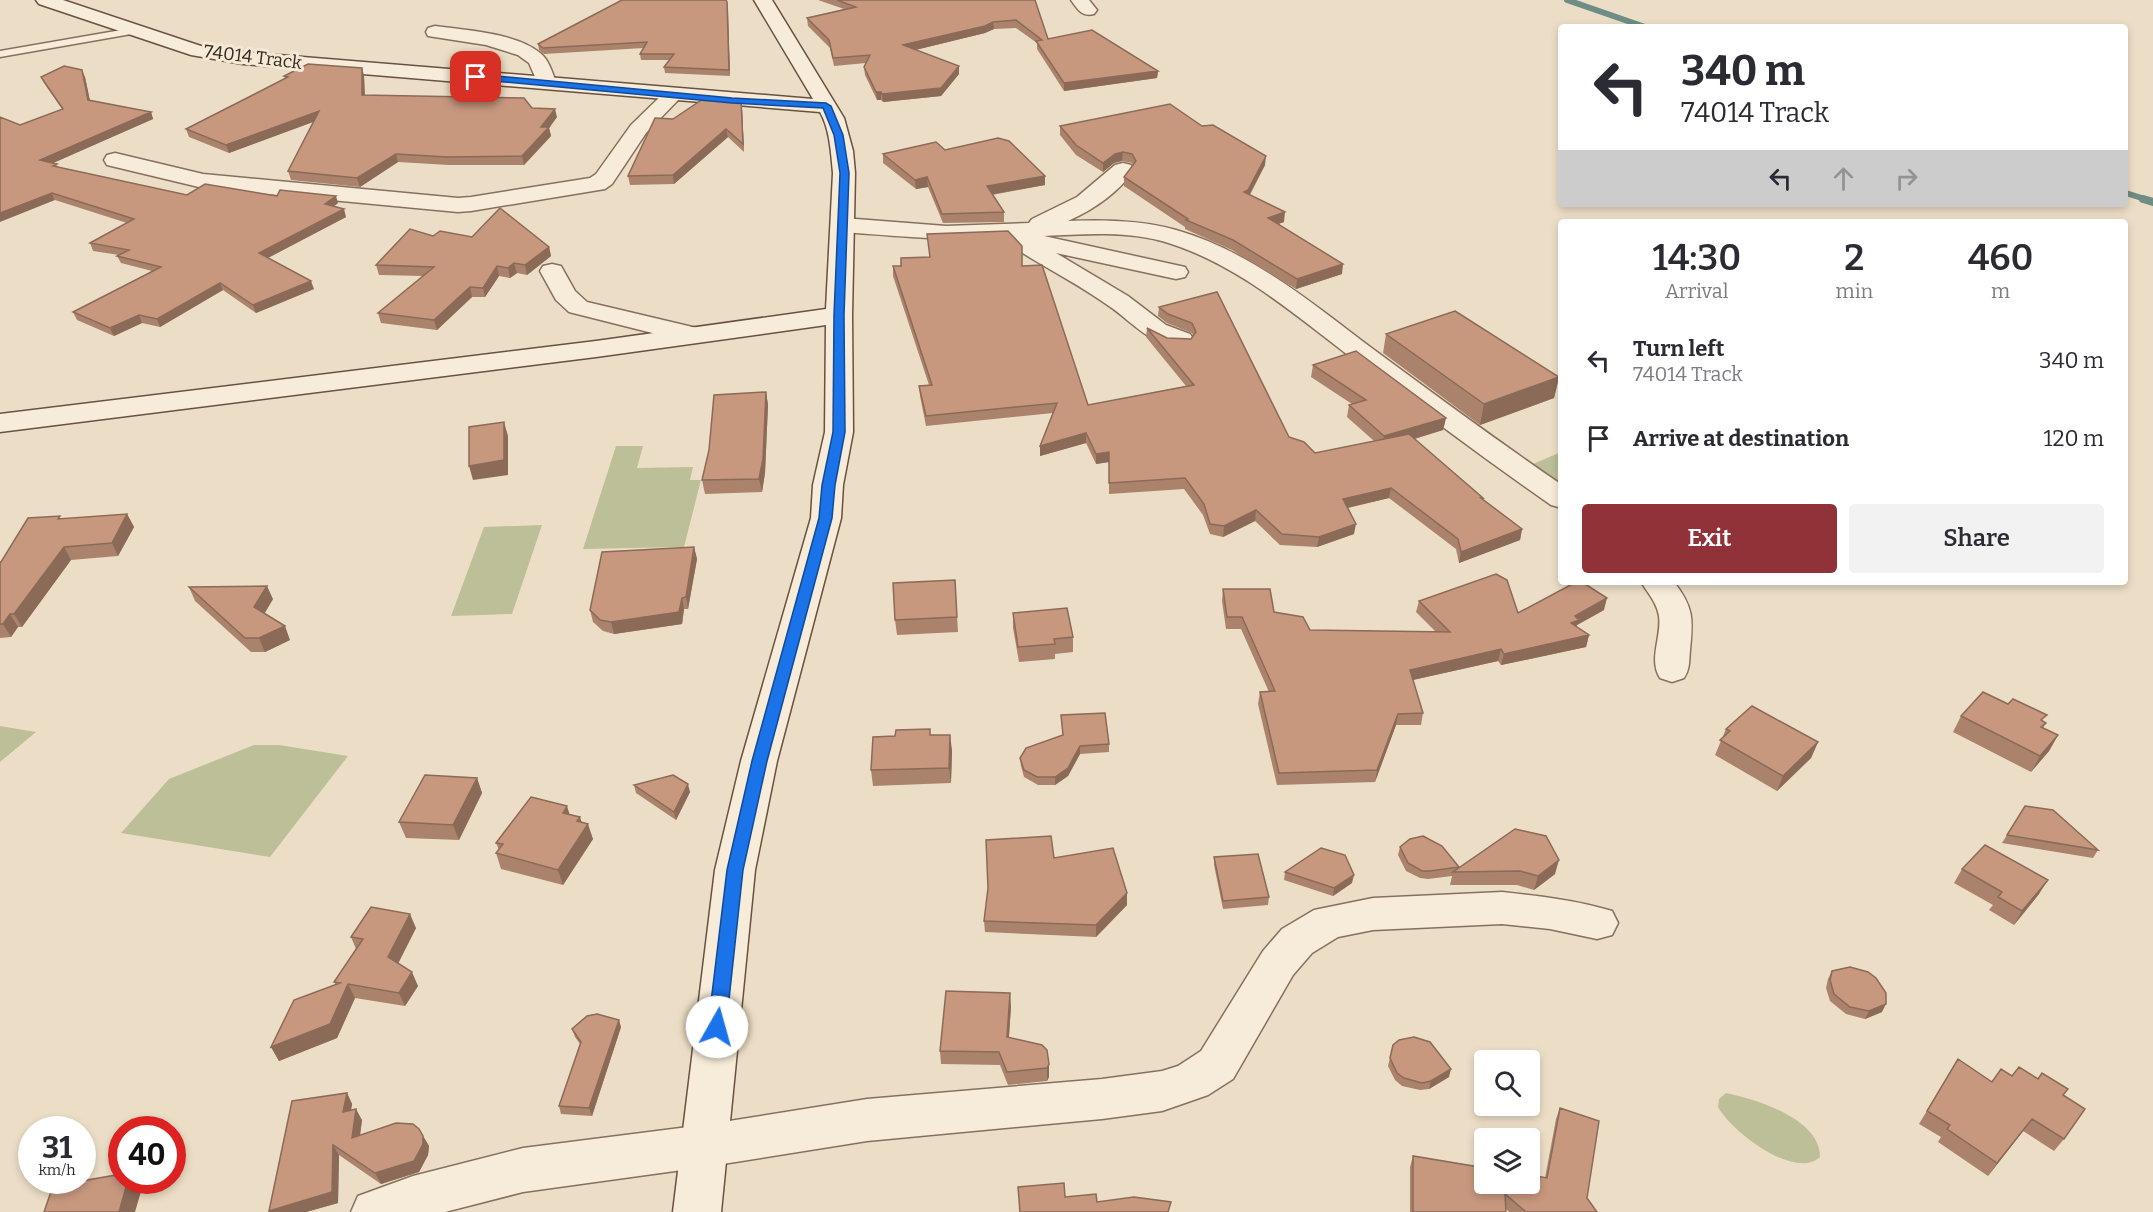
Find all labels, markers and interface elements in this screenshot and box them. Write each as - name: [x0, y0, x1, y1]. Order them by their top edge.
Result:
- street label: 74014 Track: [203, 40, 304, 74]
- text: 340 m: [1681, 46, 1805, 96]
- icon: left: [1582, 48, 1660, 126]
- pin: [450, 51, 501, 102]
- icon: arrive: [459, 60, 492, 93]
- text: 74014 Track: [1681, 97, 1829, 129]
- icon: left: [1764, 162, 1797, 195]
- icon: ahead: [1827, 162, 1860, 195]
- icon: right: [1890, 162, 1923, 195]
- text: 14:30: [1652, 236, 1741, 280]
- text: 2: [1844, 236, 1864, 280]
- text: 460: [1968, 236, 2034, 280]
- text: Arrival: [1665, 279, 1728, 303]
- text: min: [1836, 279, 1873, 303]
- text: m: [1991, 279, 2010, 303]
- text: Turn left: [1633, 335, 1725, 362]
- icon: left: [1582, 344, 1615, 377]
- text: 340 m: [2039, 347, 2104, 374]
- text: 74014 Track: [1633, 362, 1743, 386]
- icon: arrive: [1582, 422, 1615, 455]
- text: Arrive at destination: [1633, 425, 1849, 452]
- text: 120 m: [2044, 425, 2104, 452]
- button: Exit: [1582, 504, 1837, 573]
- button: Share: [1849, 504, 2104, 573]
- position arrow: [685, 995, 749, 1059]
- map controls: [1474, 1050, 1540, 1194]
- button: search: [1474, 1050, 1540, 1116]
- speed limit sign: 40: [108, 1116, 186, 1194]
- button: layers: [1474, 1128, 1540, 1194]
- text: 31: [42, 1130, 72, 1166]
- text: km/h: [38, 1161, 76, 1179]

